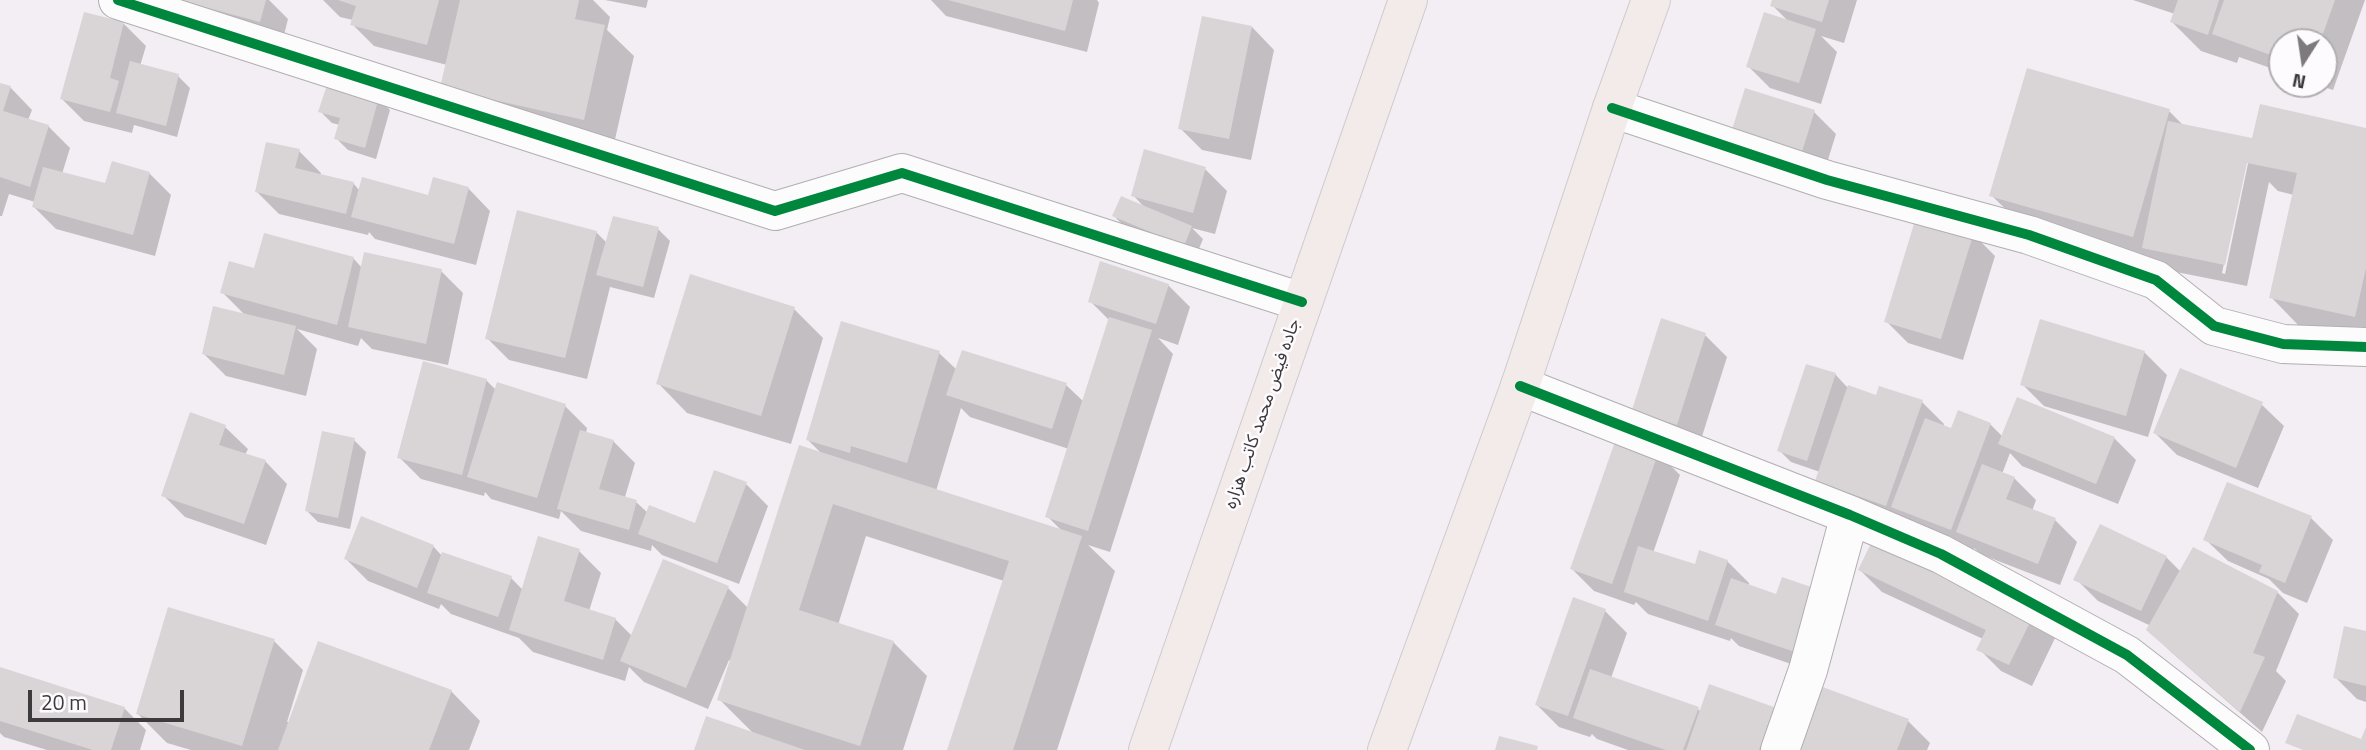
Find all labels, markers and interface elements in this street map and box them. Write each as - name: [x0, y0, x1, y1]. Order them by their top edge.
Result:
- north arrow: [2268, 28, 2338, 98]
- text: N: [2289, 67, 2308, 98]
- street label: جاده فیض محمد کاتب هزاره: [1220, 316, 1306, 512]
- scale bar: [32, 676, 187, 720]
- text: 20 m: [41, 686, 87, 718]

